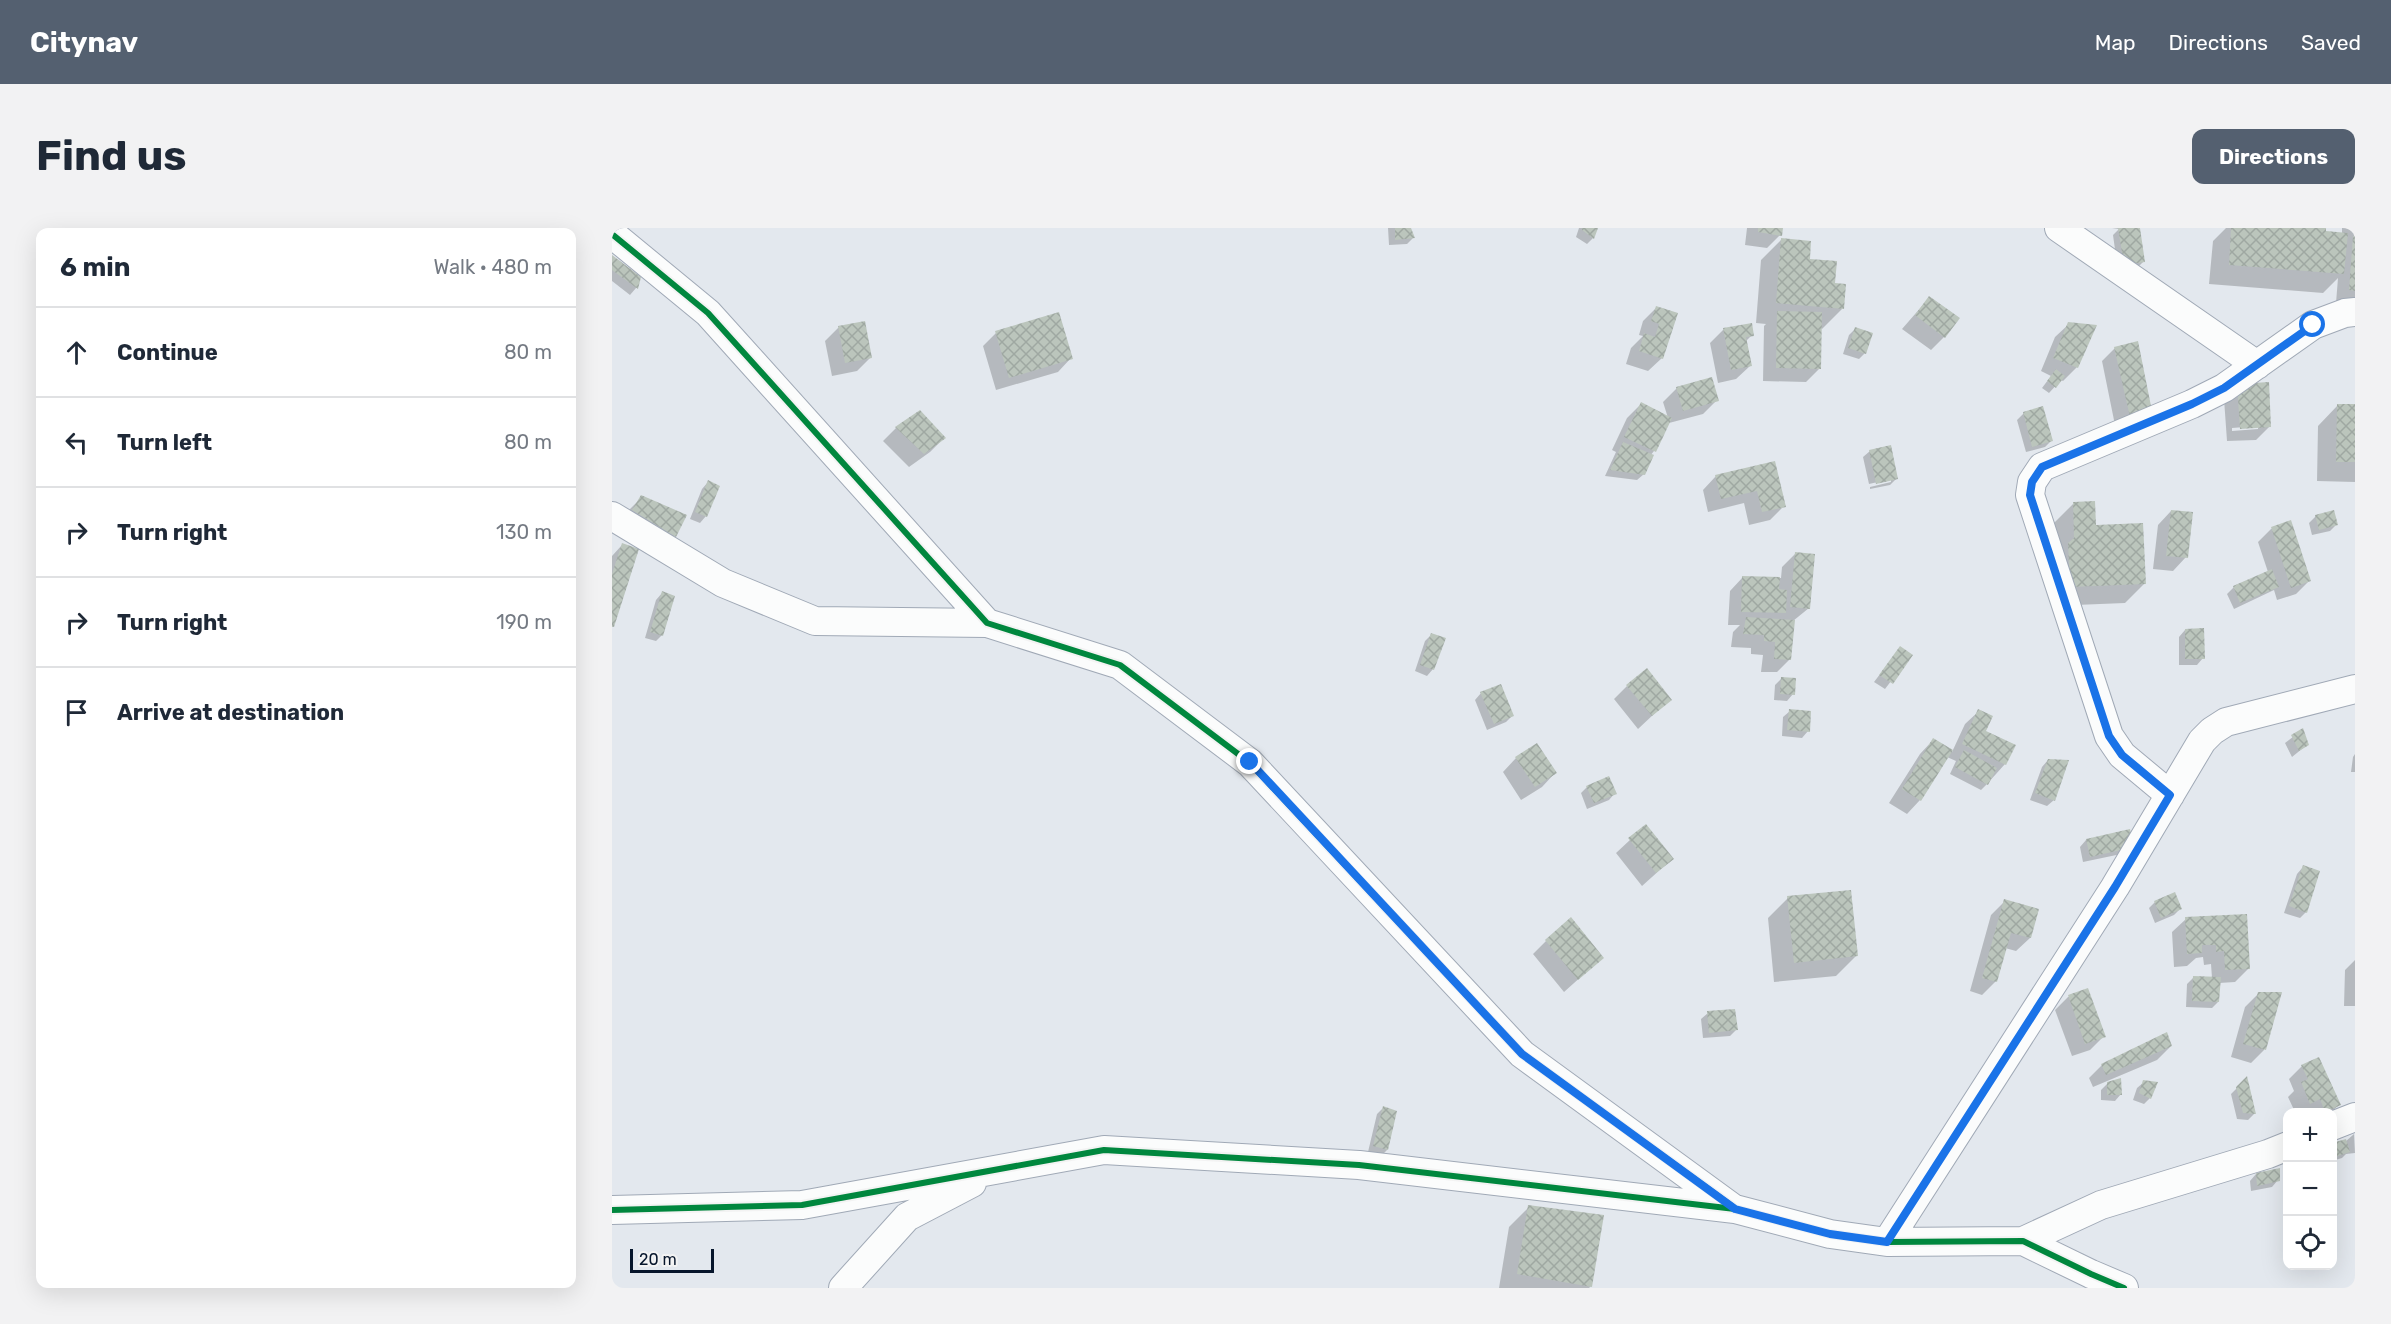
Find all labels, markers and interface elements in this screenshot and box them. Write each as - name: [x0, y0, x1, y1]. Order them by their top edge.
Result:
- text: Citynav: [30, 26, 138, 59]
- text: Map: [2095, 30, 2136, 55]
- text: Directions: [2169, 30, 2268, 55]
- text: Saved: [2301, 30, 2361, 55]
- button: Directions: [2192, 129, 2355, 184]
- text: Find us: [36, 131, 187, 181]
- text: 6 min: [60, 252, 130, 283]
- text: Walk · 480 m: [433, 255, 552, 279]
- route start: [2299, 311, 2325, 337]
- icon: ahead: [60, 336, 93, 369]
- text: Continue: [117, 339, 218, 366]
- text: 80 m: [504, 340, 552, 364]
- icon: left: [60, 426, 93, 459]
- text: Turn left: [117, 429, 212, 456]
- text: 80 m: [504, 430, 552, 454]
- icon: right: [60, 516, 93, 549]
- text: Turn right: [117, 519, 227, 546]
- text: 130 m: [496, 520, 552, 544]
- icon: right: [60, 606, 93, 639]
- text: Turn right: [117, 609, 227, 636]
- text: 190 m: [496, 610, 552, 634]
- icon: arrive: [60, 696, 93, 729]
- text: Arrive at destination: [117, 699, 344, 726]
- route end: [1236, 748, 1262, 774]
- map controls: [2283, 1108, 2337, 1270]
- button: +: [2283, 1108, 2337, 1162]
- button: −: [2283, 1162, 2337, 1216]
- button: locate: [2283, 1216, 2337, 1270]
- scale bar: [630, 1246, 714, 1274]
- text: 20 m: [639, 1250, 677, 1269]

